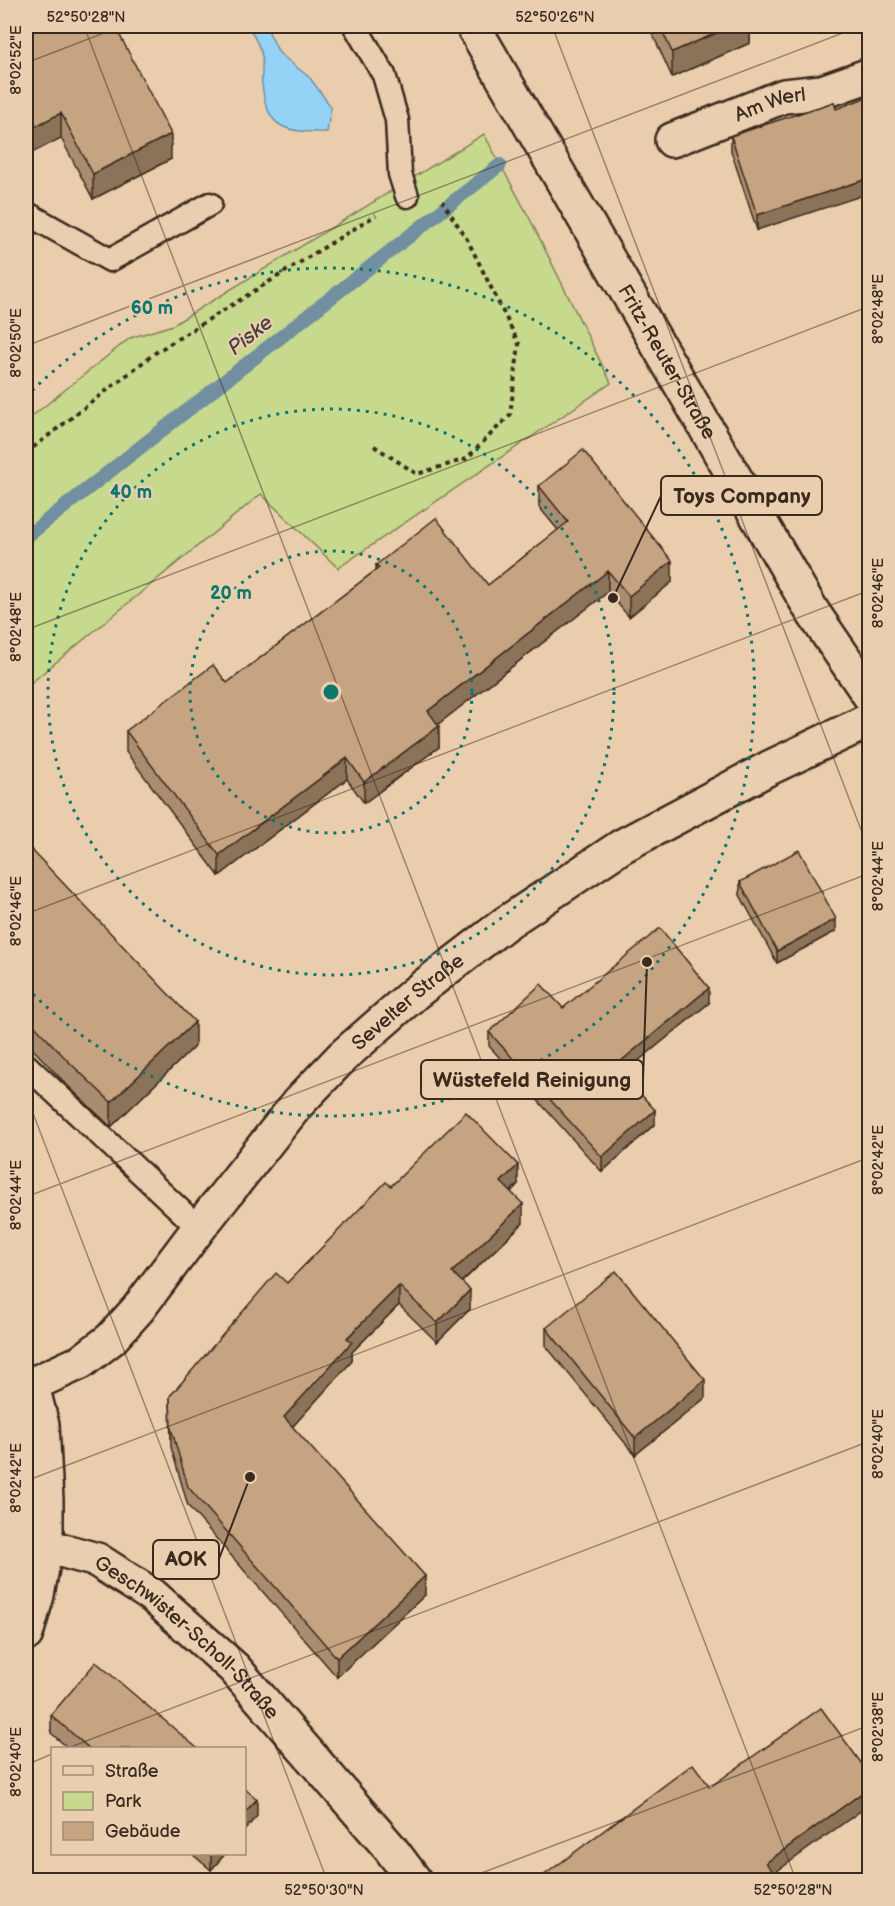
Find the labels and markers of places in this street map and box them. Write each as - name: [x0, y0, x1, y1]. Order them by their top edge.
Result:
- callout: Toys Company: [661, 476, 822, 515]
- centre of rings: [321, 682, 341, 702]
- callout: Wüstefeld Reinigung: [421, 1060, 643, 1099]
- callout: AOK: [153, 1540, 219, 1579]

